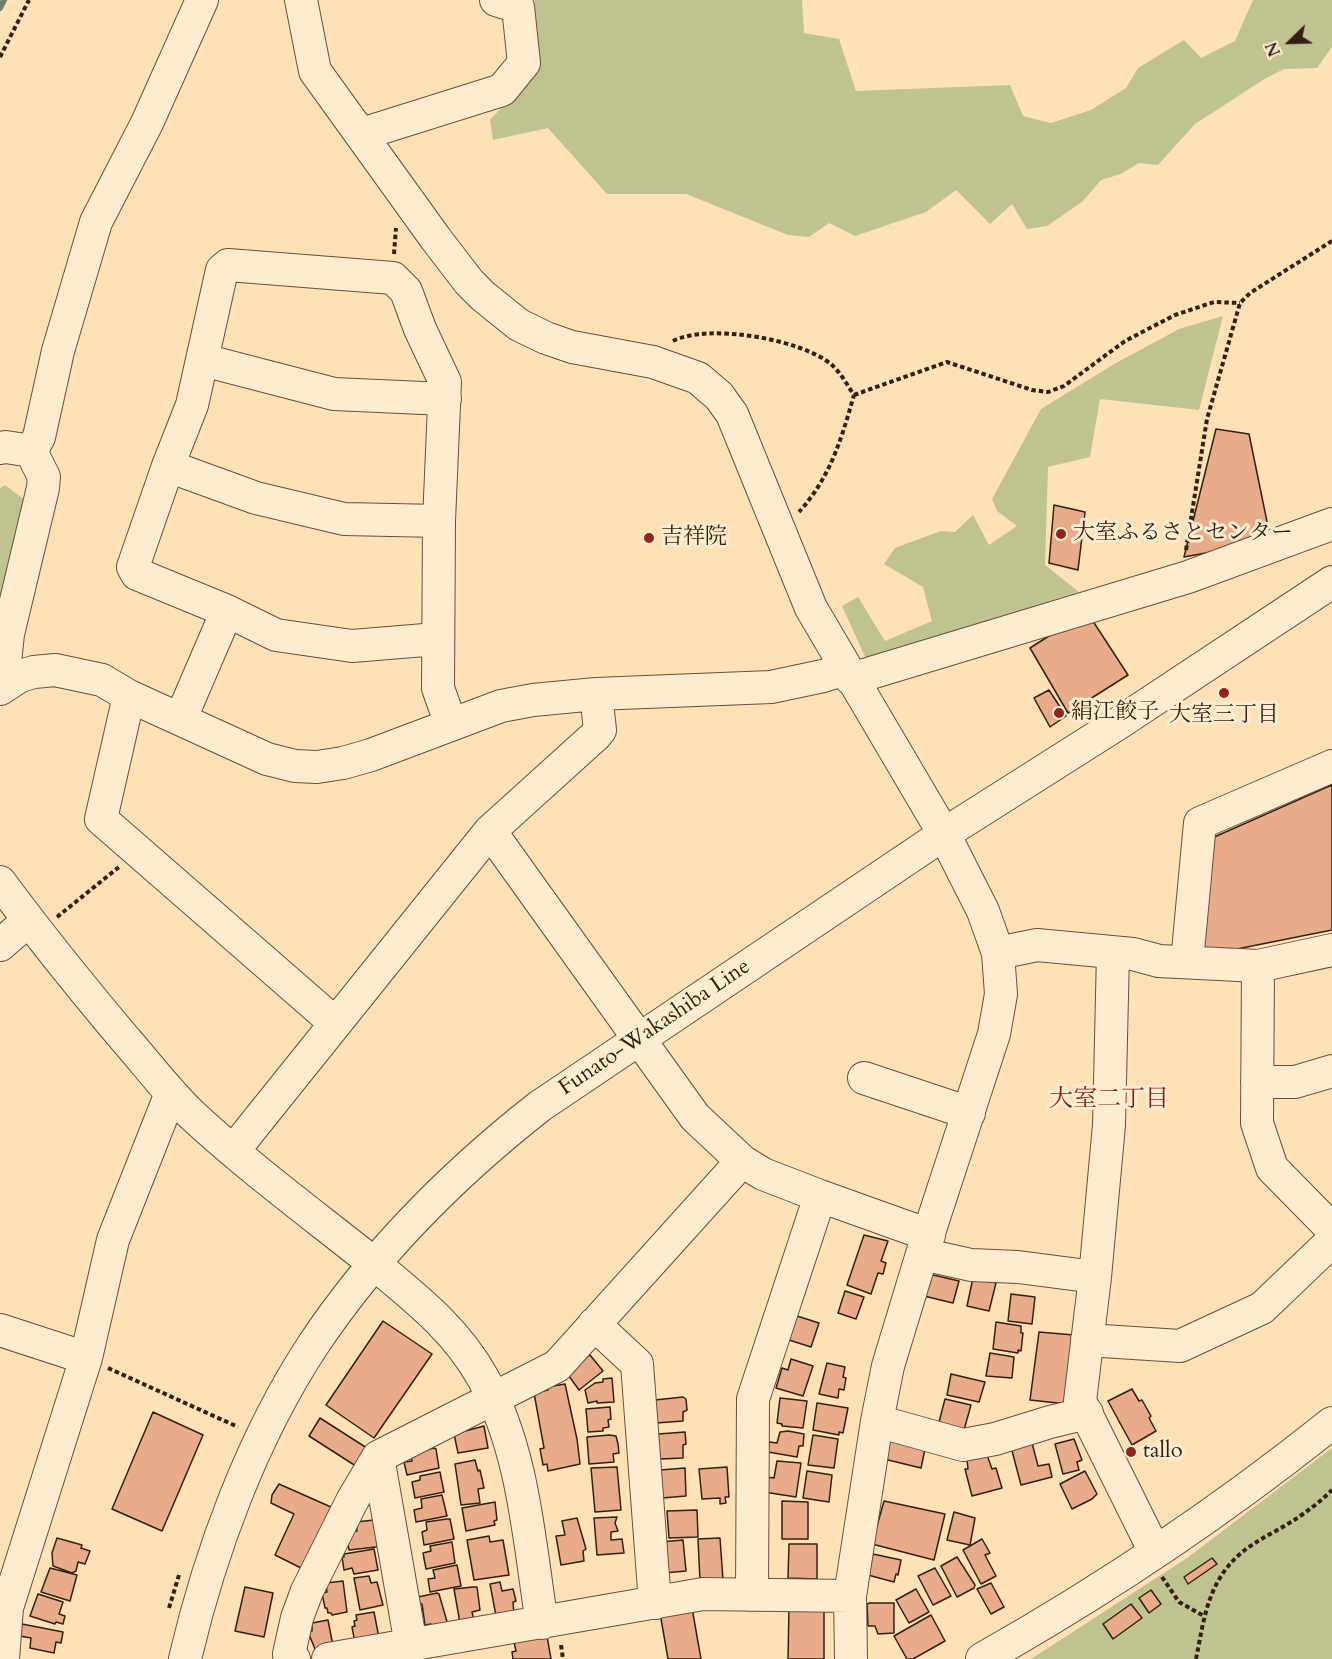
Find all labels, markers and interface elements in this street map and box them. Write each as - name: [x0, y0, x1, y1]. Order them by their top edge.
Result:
- north arrow: [1260, 12, 1320, 72]
- text: N: [1261, 38, 1286, 60]
- place label: 大室ふるさとセンター: [1073, 521, 1293, 547]
- place label: 吉祥院: [661, 525, 727, 551]
- marker: 大室ふるさとセンター: [1054, 527, 1068, 541]
- marker: 吉祥院: [642, 531, 656, 545]
- marker: 大室三丁目: [1217, 686, 1231, 700]
- place label: 絹江餃子: [1071, 700, 1159, 726]
- place label: 大室三丁目: [1169, 703, 1279, 729]
- marker: 絹江餃子: [1052, 706, 1066, 720]
- street label: Funato-Wakashiba Line: [554, 954, 756, 1102]
- district label: 大室二丁目: [1049, 1086, 1169, 1114]
- place label: tallo: [1143, 1439, 1183, 1465]
- marker: tallo: [1124, 1445, 1138, 1459]

